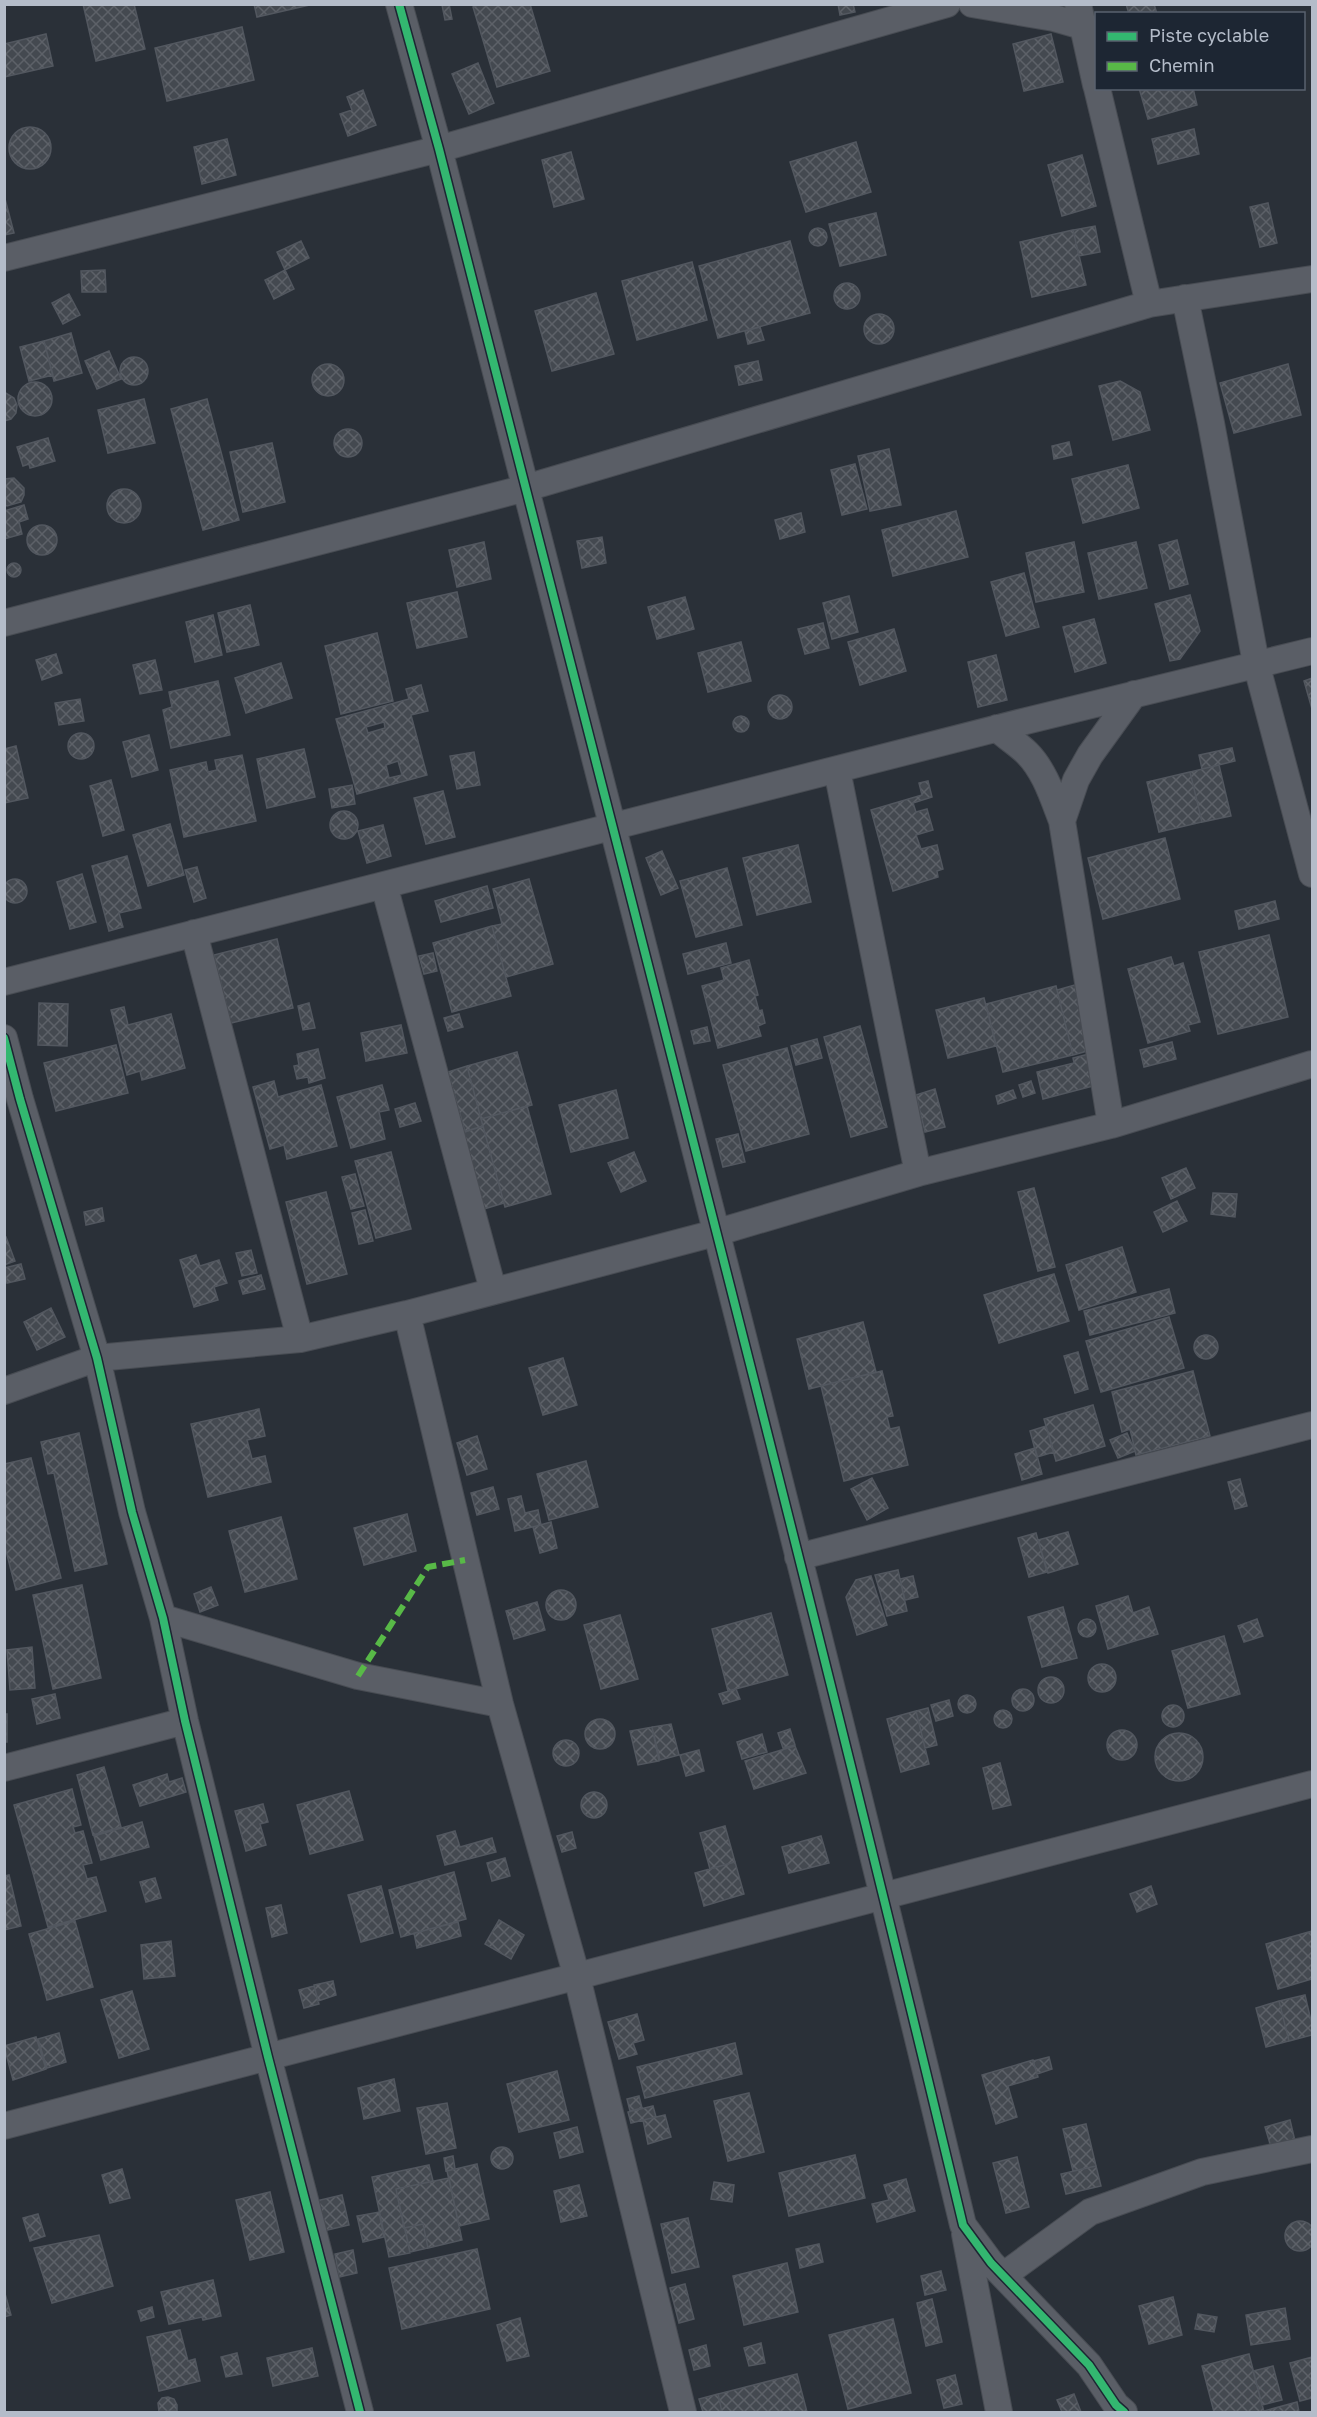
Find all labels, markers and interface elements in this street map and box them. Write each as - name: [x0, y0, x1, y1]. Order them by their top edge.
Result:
- legend: [1095, 12, 1305, 90]
- text: Piste cyclable: [1149, 24, 1269, 46]
- text: Chemin: [1149, 54, 1215, 76]

